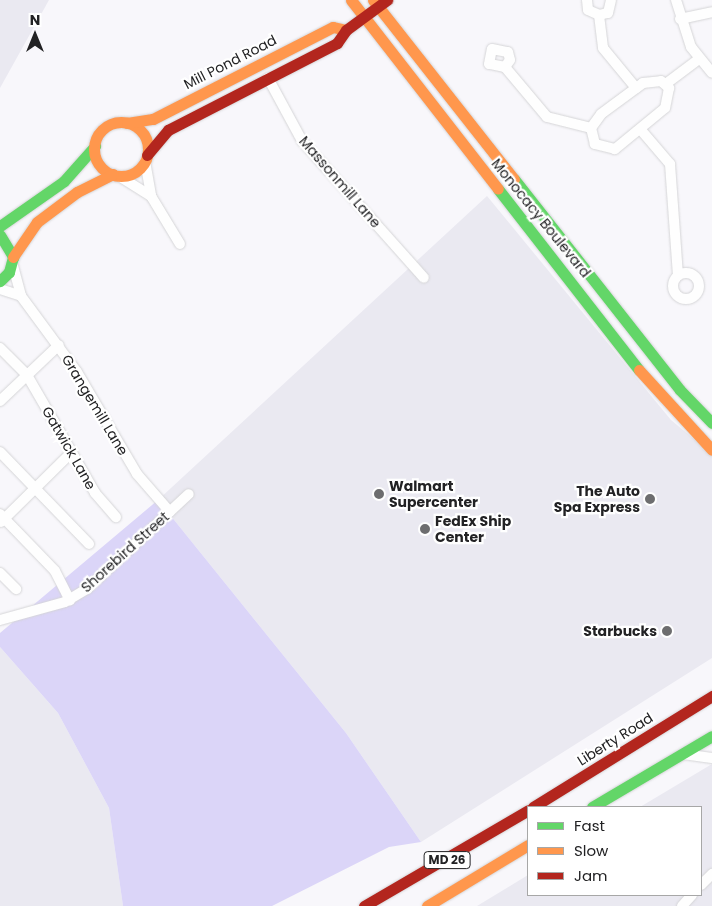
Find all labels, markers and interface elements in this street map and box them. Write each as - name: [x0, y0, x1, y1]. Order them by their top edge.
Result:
- north arrow: [10, 10, 60, 60]
- text: N: [30, 10, 40, 30]
- street label: Mill Pond Road: [181, 31, 279, 93]
- street label: Massonmill Lane: [296, 133, 384, 231]
- street label: Monocacy Boulevard: [488, 155, 594, 281]
- street label: Grangemill Lane: [58, 352, 132, 458]
- street label: Gatwick Lane: [38, 404, 100, 492]
- place label: Walmart Supercenter: [389, 478, 478, 511]
- place label: The Auto Spa Express: [554, 483, 640, 516]
- marker: Walmart Supercenter: [373, 488, 385, 500]
- marker: The Auto Spa Express: [644, 493, 656, 505]
- street label: Shorebird Street: [78, 508, 172, 596]
- place label: FedEx Ship Center: [435, 513, 511, 546]
- marker: FedEx Ship Center: [419, 523, 431, 535]
- place label: Starbucks: [583, 623, 657, 639]
- marker: Starbucks: [661, 625, 673, 637]
- street label: Liberty Road: [574, 709, 656, 769]
- legend: [527, 806, 702, 896]
- text: Fast: [574, 815, 605, 836]
- text: Slow: [574, 840, 608, 861]
- road number: MD 26: [423, 850, 471, 870]
- text: Jam: [574, 865, 608, 886]

